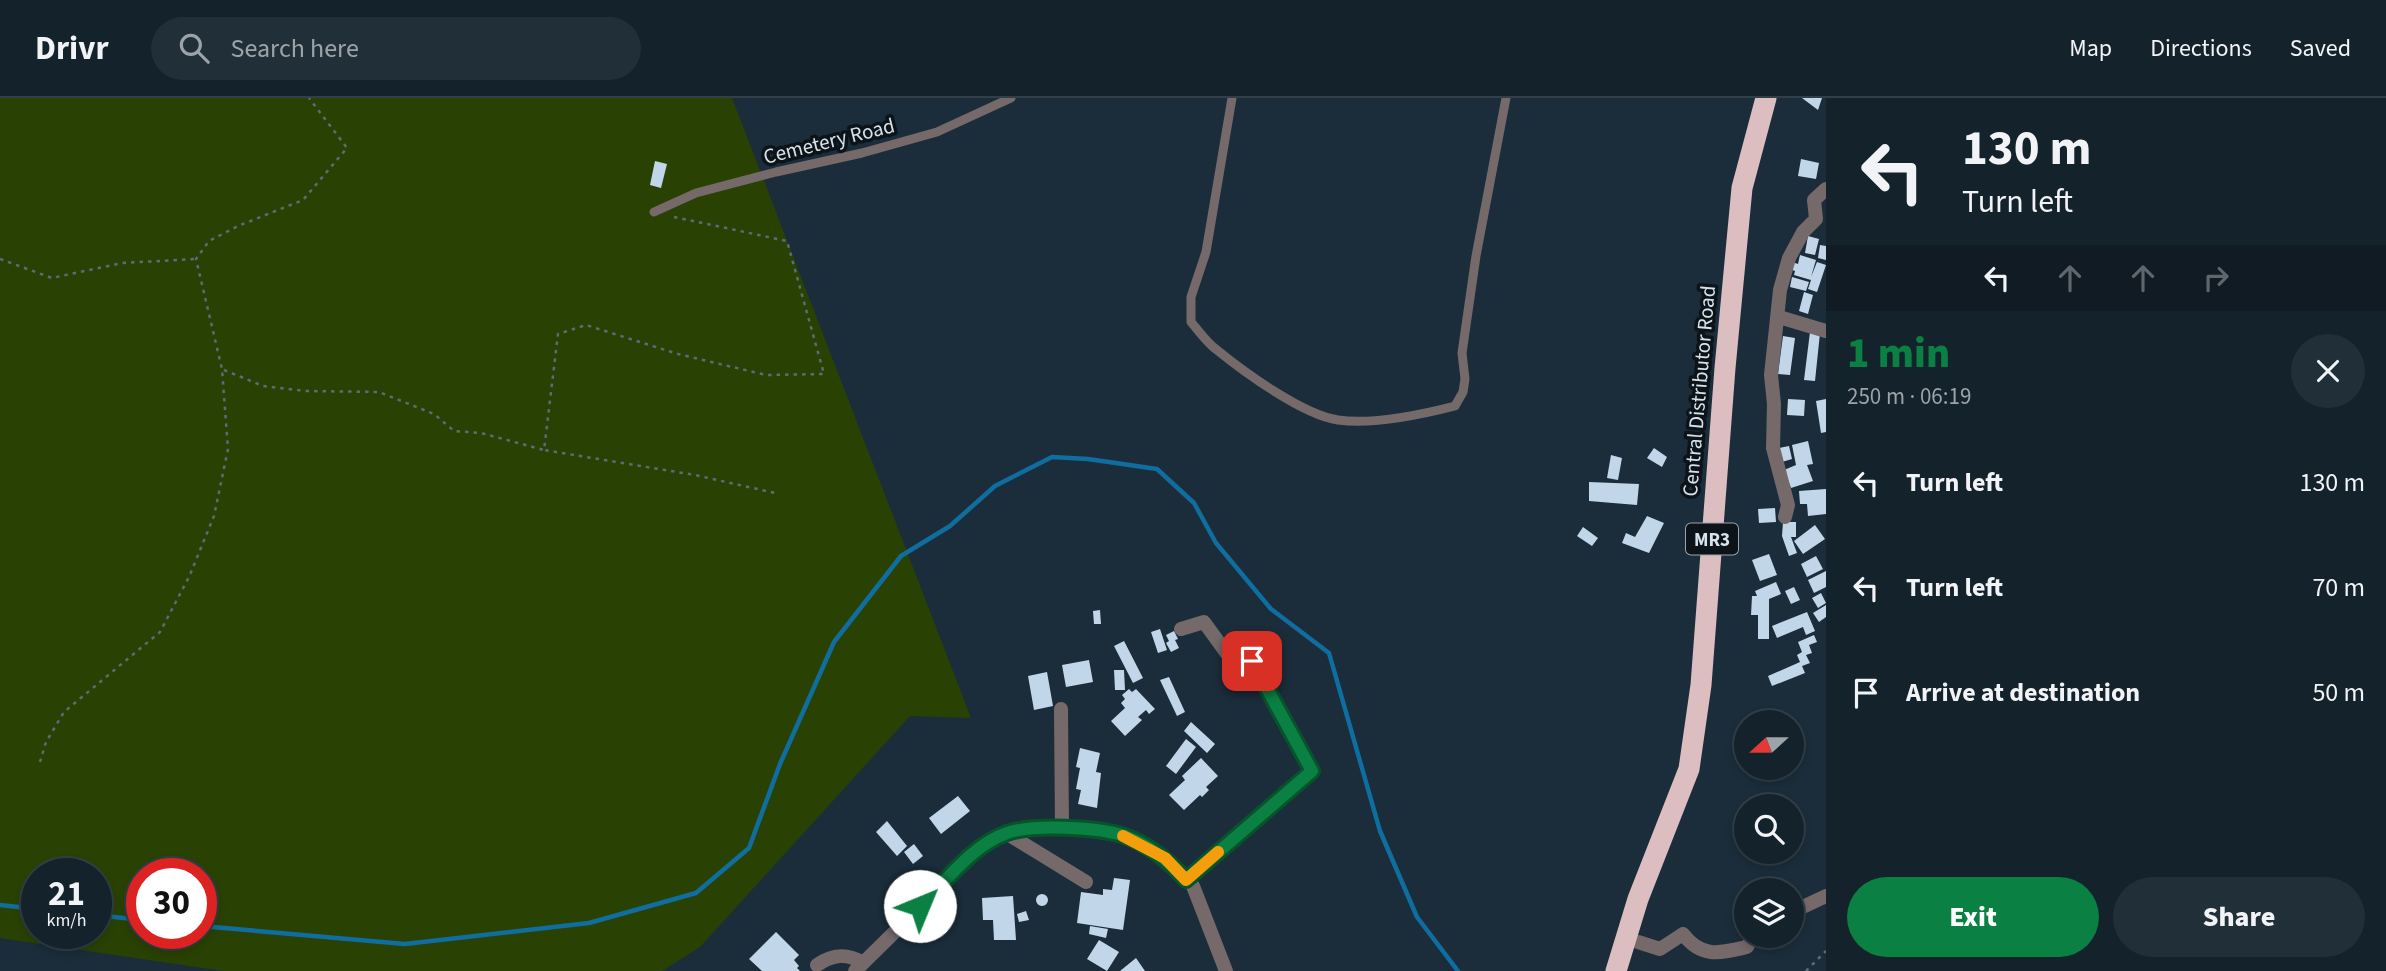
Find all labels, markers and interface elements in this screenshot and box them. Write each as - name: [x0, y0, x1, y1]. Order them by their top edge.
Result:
- search box: [151, 17, 641, 80]
- text: Drivr: [35, 25, 109, 72]
- icon: search: [175, 29, 213, 67]
- text: Search here: [231, 30, 359, 67]
- text: Map: [2069, 31, 2112, 66]
- text: Directions: [2150, 31, 2252, 66]
- text: Saved: [2290, 31, 2351, 66]
- street label: Cemetery Road: [760, 110, 898, 172]
- text: 130 m: [1962, 114, 2091, 184]
- icon: left: [1847, 126, 1938, 217]
- text: Turn left: [1962, 179, 2073, 225]
- icon: left: [1978, 259, 2016, 297]
- icon: ahead: [2051, 259, 2089, 297]
- icon: ahead: [2124, 259, 2162, 297]
- icon: right: [2197, 259, 2235, 297]
- street label: Central Distributor Road: [1675, 284, 1723, 498]
- text: 1 min: [1847, 324, 1950, 384]
- button: close: [2291, 334, 2365, 408]
- text: 250 m · 06:19: [1847, 380, 1971, 413]
- icon: left: [1847, 464, 1885, 502]
- text: Turn left: [1906, 464, 2003, 501]
- text: 130 m: [2299, 464, 2365, 501]
- road number: MR3: [1686, 524, 1738, 554]
- icon: left: [1847, 569, 1885, 607]
- text: Turn left: [1906, 569, 2003, 606]
- text: 70 m: [2312, 569, 2365, 606]
- pin: [1222, 631, 1282, 691]
- icon: arrive: [1233, 642, 1271, 680]
- icon: arrive: [1847, 674, 1885, 712]
- text: Arrive at destination: [1906, 674, 2140, 711]
- text: 50 m: [2312, 674, 2365, 711]
- north arrow: [1734, 710, 1804, 780]
- map controls: [1734, 710, 1804, 948]
- button: search: [1734, 794, 1804, 864]
- speed limit sign: 30: [126, 858, 217, 949]
- text: 21: [48, 869, 85, 919]
- position arrow: [883, 869, 957, 943]
- button: Exit: [1847, 877, 2099, 957]
- button: Share: [2113, 877, 2365, 957]
- button: layers: [1734, 878, 1804, 948]
- text: km/h: [47, 908, 86, 933]

